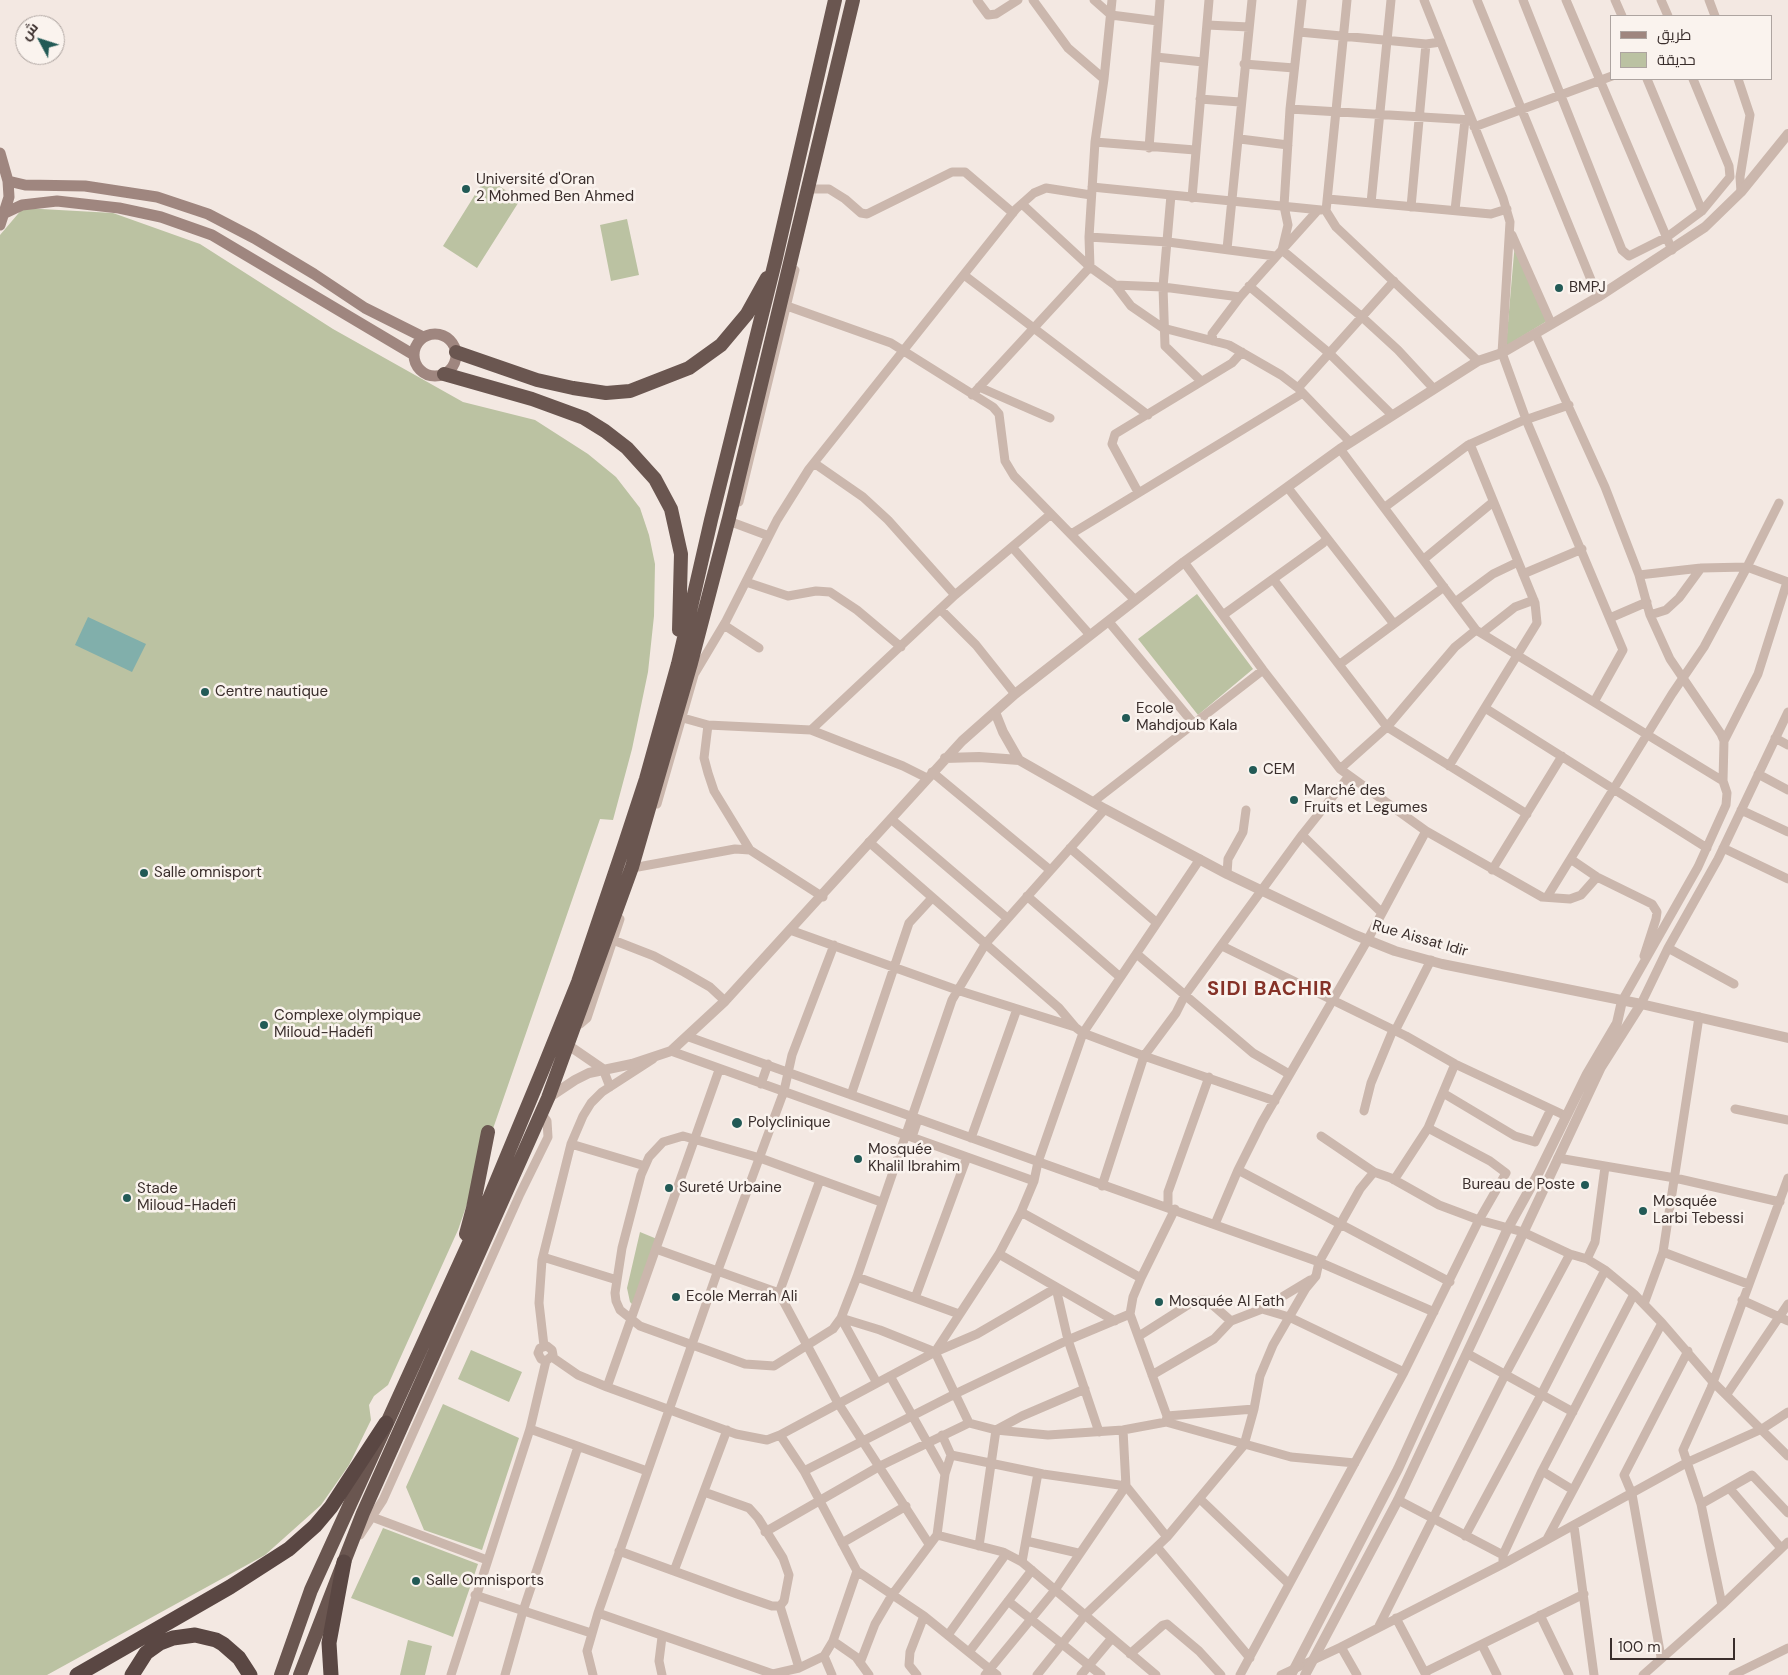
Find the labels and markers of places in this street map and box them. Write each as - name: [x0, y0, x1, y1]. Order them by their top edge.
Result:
- place label: Université d'Oran 2 Mohmed Ben Ahmed: [476, 171, 634, 206]
- marker: Université d'Oran 2 Mohmed Ben Ahmed: [460, 183, 472, 195]
- place label: BMPJ: [1569, 279, 1606, 297]
- marker: BMPJ: [1553, 282, 1565, 294]
- place label: Centre nautique: [215, 683, 328, 701]
- marker: Centre nautique: [199, 686, 211, 698]
- place label: Ecole Mahdjoub Kala: [1136, 700, 1237, 735]
- marker: Ecole Mahdjoub Kala: [1120, 712, 1132, 724]
- place label: CEM: [1263, 761, 1295, 779]
- marker: CEM: [1247, 764, 1259, 776]
- place label: Marché des Fruits et Legumes: [1304, 782, 1428, 817]
- marker: Marché des Fruits et Legumes: [1288, 794, 1300, 806]
- place label: Salle omnisport: [154, 864, 262, 882]
- marker: Salle omnisport: [138, 867, 150, 879]
- place label: Complexe olympique Miloud-Hadefi: [274, 1007, 421, 1042]
- marker: Complexe olympique Miloud-Hadefi: [258, 1019, 270, 1031]
- place label: Polyclinique: [748, 1114, 830, 1132]
- marker: Polyclinique: [730, 1116, 744, 1130]
- place label: Mosquée Khalil Ibrahim: [868, 1141, 960, 1176]
- marker: Mosquée Khalil Ibrahim: [852, 1153, 864, 1165]
- place label: Bureau de Poste: [1462, 1176, 1575, 1194]
- place label: Sureté Urbaine: [679, 1179, 782, 1197]
- marker: Bureau de Poste: [1579, 1179, 1591, 1191]
- place label: Stade Miloud-Hadefi: [137, 1180, 236, 1215]
- marker: Sureté Urbaine: [663, 1182, 675, 1194]
- marker: Stade Miloud-Hadefi: [121, 1192, 133, 1204]
- place label: Mosquée Larbi Tebessi: [1653, 1193, 1744, 1228]
- marker: Mosquée Larbi Tebessi: [1637, 1205, 1649, 1217]
- place label: Ecole Merrah Ali: [686, 1288, 798, 1306]
- marker: Ecole Merrah Ali: [670, 1291, 682, 1303]
- place label: Mosquée Al Fath: [1169, 1293, 1284, 1311]
- marker: Mosquée Al Fath: [1153, 1296, 1165, 1308]
- place label: Salle Omnisports: [426, 1572, 544, 1590]
- marker: Salle Omnisports: [410, 1575, 422, 1587]

